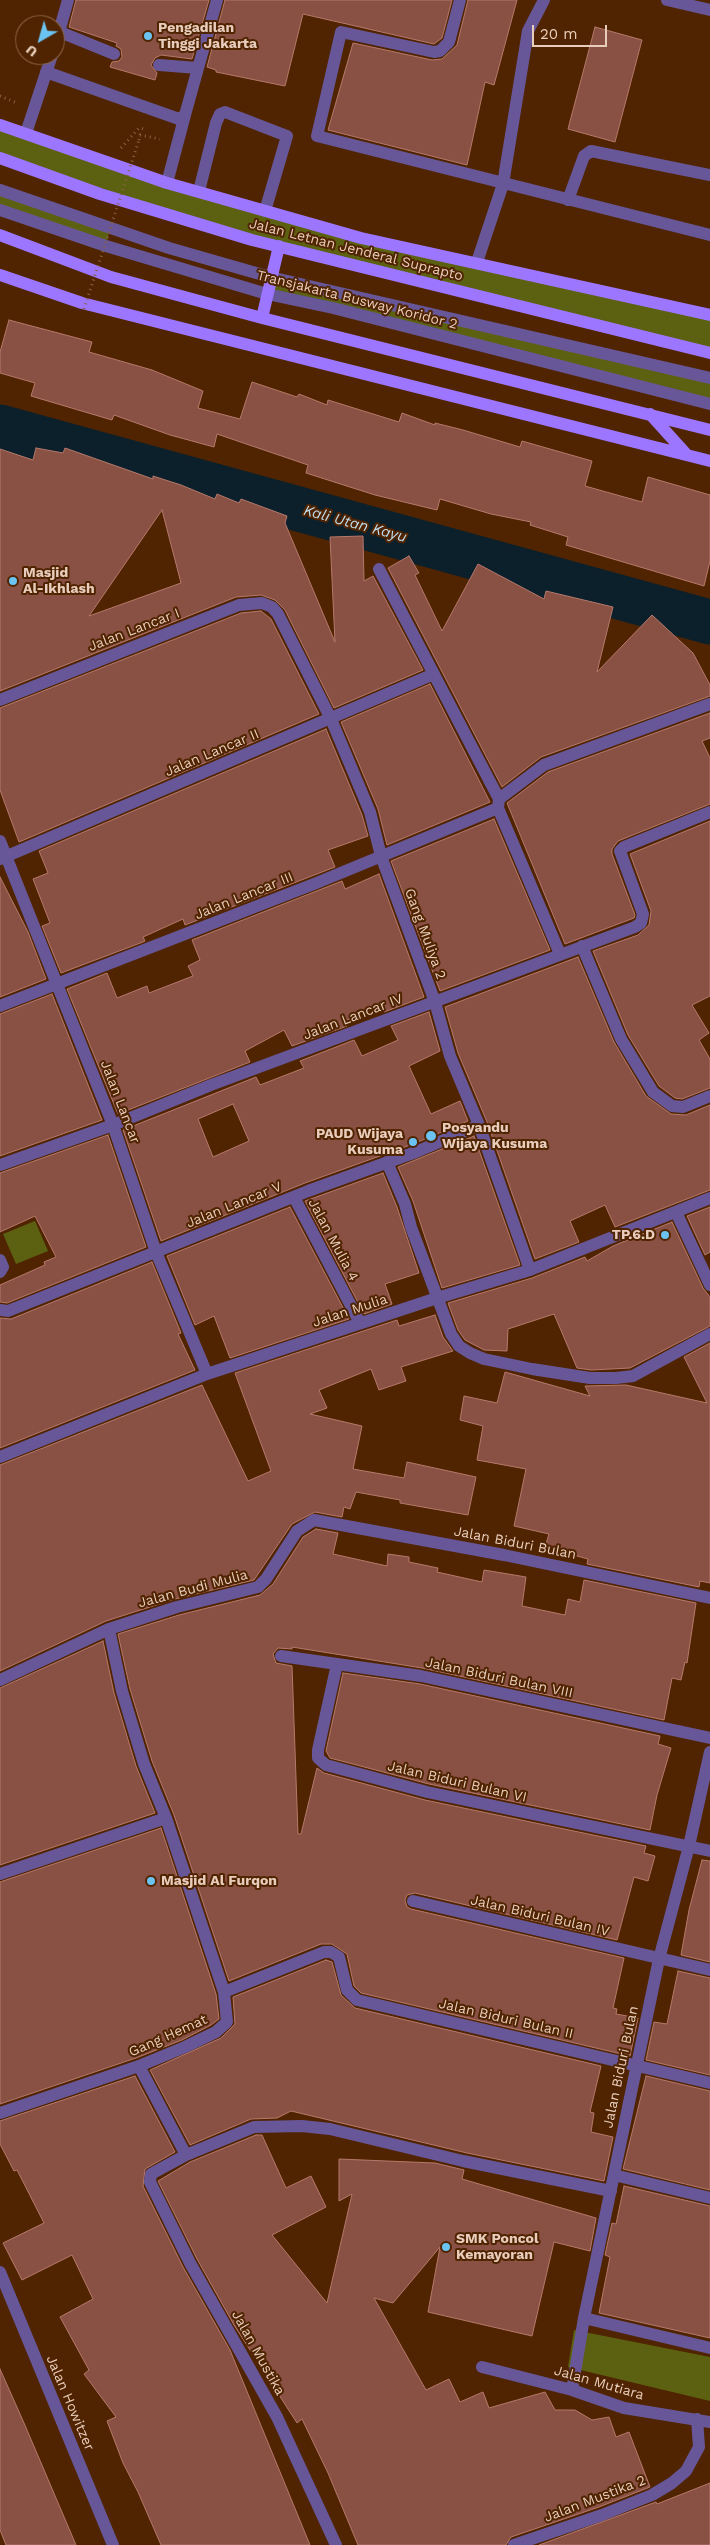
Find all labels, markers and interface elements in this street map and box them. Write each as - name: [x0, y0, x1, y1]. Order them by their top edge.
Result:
- north arrow: [15, 15, 65, 65]
- scale bar: [535, 15, 610, 47]
- place label: Pengadilan Tinggi Jakarta: [158, 20, 257, 52]
- text: 20 m: [540, 25, 578, 43]
- marker: Pengadilan Tinggi Jakarta: [142, 30, 154, 42]
- text: U: [23, 42, 40, 60]
- street label: Jalan Letnan Jenderal Suprapto: [247, 215, 465, 285]
- street label: Transjakarta Busway Koridor 2: [255, 267, 459, 333]
- water label: Kali Utan Kayu: [301, 502, 409, 546]
- place label: Masjid Al-Ikhlash: [23, 565, 95, 598]
- marker: Masjid Al-Ikhlash: [7, 575, 19, 587]
- street label: Jalan Lancar I: [86, 605, 182, 655]
- street label: Jalan Lancar II: [162, 726, 262, 780]
- street label: Jalan Lancar III: [192, 869, 296, 923]
- street label: Gang Muliya 2: [401, 886, 449, 982]
- street label: Jalan Lancar IV: [301, 990, 405, 1044]
- street label: Jalan Lancar: [96, 1058, 144, 1146]
- place label: Posyandu Wijaya Kusuma: [442, 1120, 547, 1152]
- place label: PAUD Wijaya Kusuma: [316, 1126, 403, 1158]
- marker: Posyandu Wijaya Kusuma: [424, 1129, 438, 1143]
- marker: PAUD Wijaya Kusuma: [407, 1136, 419, 1148]
- street label: Jalan Lancar V: [184, 1178, 284, 1232]
- street label: Jalan Mulia 4: [304, 1196, 362, 1284]
- place label: TP.6.D: [612, 1227, 655, 1243]
- marker: TP.6.D: [659, 1229, 671, 1241]
- street label: Jalan Mulia: [310, 1291, 390, 1331]
- street label: Jalan Biduri Bulan: [452, 1523, 578, 1563]
- street label: Jalan Budi Mulia: [136, 1566, 250, 1612]
- street label: Jalan Biduri Bulan VIII: [424, 1654, 574, 1702]
- street label: Jalan Biduri Bulan VI: [386, 1758, 528, 1806]
- place label: Masjid Al Furqon: [161, 1873, 277, 1889]
- marker: Masjid Al Furqon: [145, 1875, 157, 1887]
- street label: Jalan Biduri Bulan IV: [469, 1892, 611, 1940]
- street label: Jalan Biduri Bulan II: [437, 1995, 575, 2043]
- street label: Jalan Biduri Bulan: [600, 2004, 642, 2130]
- street label: Gang Hemat: [126, 2011, 210, 2061]
- place label: SMK Poncol Kemayoran: [456, 2231, 539, 2264]
- marker: SMK Poncol Kemayoran: [440, 2241, 452, 2253]
- street label: Jalan Mustika: [228, 2308, 288, 2398]
- street label: Jalan Howitzer: [42, 2353, 98, 2453]
- street label: Jalan Mutiara: [552, 2362, 646, 2404]
- street label: Jalan Mustika 2: [542, 2472, 648, 2526]

